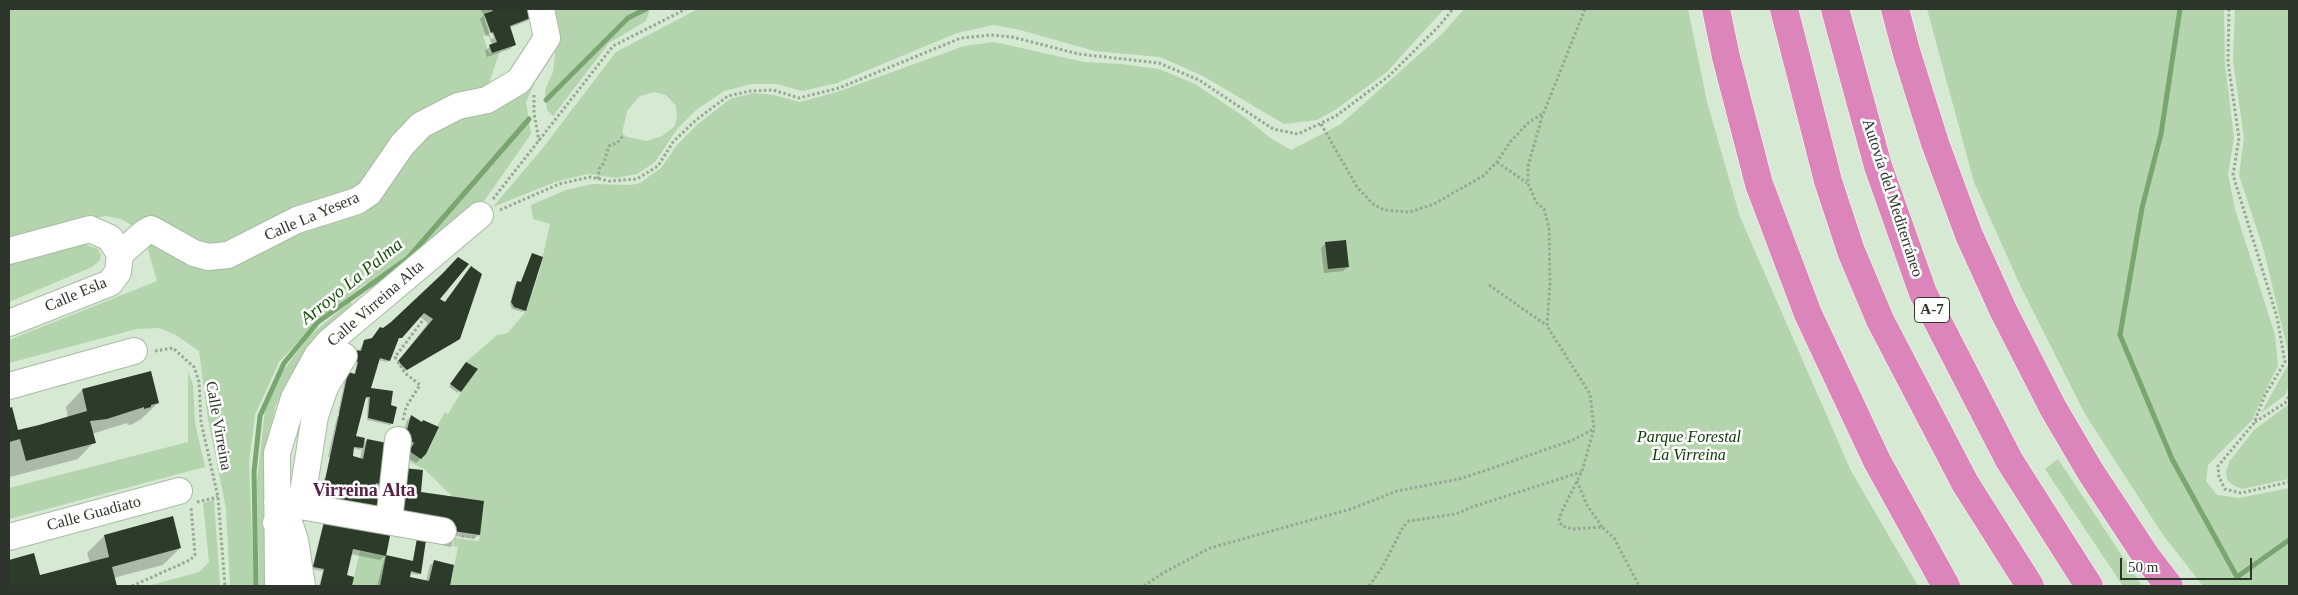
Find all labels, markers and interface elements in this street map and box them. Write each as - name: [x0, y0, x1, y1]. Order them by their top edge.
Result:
- street label: Autovía del Mediterráneo: [1857, 116, 1927, 280]
- street label: Calle La Yesera: [262, 188, 362, 246]
- water label: Arroyo La Palma: [297, 234, 407, 330]
- street label: Calle Virreina Alta: [324, 257, 428, 351]
- street label: Calle Esla: [42, 273, 110, 317]
- road number: A-7: [1914, 298, 1950, 322]
- street label: Calle Virreina: [201, 380, 235, 472]
- park label: Parque Forestal La Virreina: [1637, 428, 1741, 466]
- district label: Virreina Alta: [313, 480, 415, 502]
- street label: Calle Guadiato: [45, 492, 143, 536]
- scale bar: [2123, 548, 2256, 580]
- text: 50 m: [2128, 559, 2158, 575]

